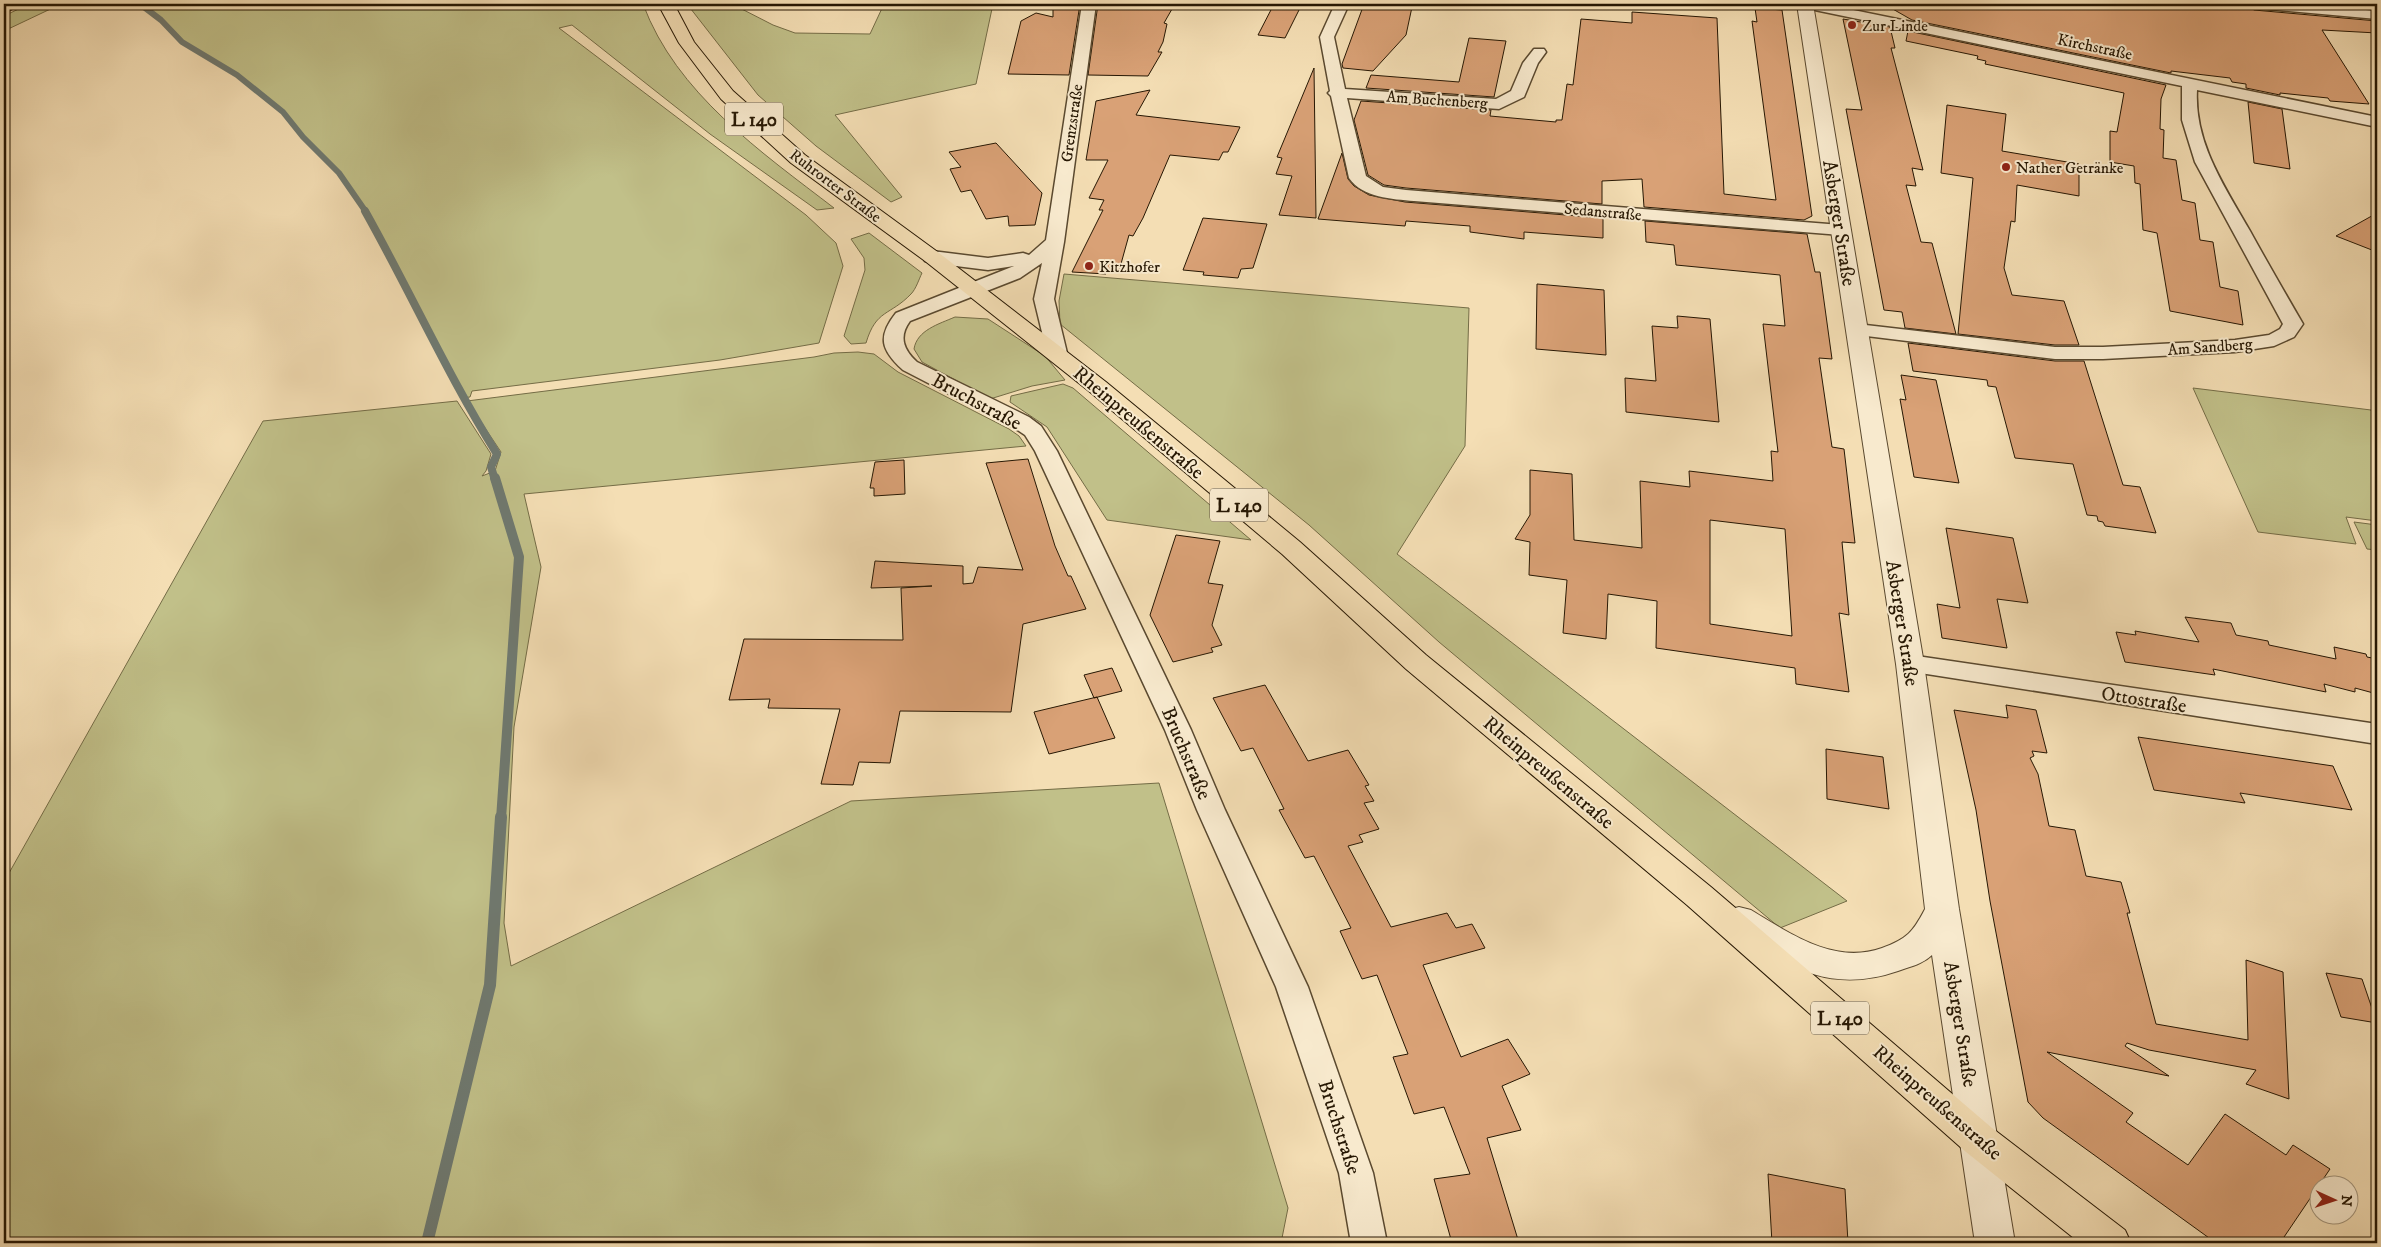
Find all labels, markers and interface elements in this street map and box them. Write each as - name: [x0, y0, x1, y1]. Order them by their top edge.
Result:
- place label: Zur Linde: [1862, 16, 1928, 36]
- marker: Zur Linde: [1846, 19, 1858, 31]
- street label: Kirchstraße: [2056, 29, 2134, 65]
- street label: Grenzstraße: [1057, 82, 1087, 163]
- street label: Am Buchenberg: [1386, 86, 1488, 114]
- road number: L 140: [725, 102, 783, 136]
- street label: Ruhrorter Straße: [785, 145, 886, 227]
- street label: Asberger Straße: [1816, 158, 1861, 288]
- place label: Nather Getränke: [2016, 158, 2124, 178]
- marker: Nather Getränke: [2000, 161, 2012, 173]
- street label: Sedanstraße: [1563, 199, 1643, 225]
- place label: Kitzhofer: [1099, 257, 1160, 277]
- marker: Kitzhofer: [1083, 260, 1095, 272]
- street label: Am Sandberg: [2167, 334, 2253, 360]
- street label: Rheinpreußenstraße: [1068, 361, 1209, 485]
- street label: Bruchstraße: [927, 368, 1025, 436]
- road number: L 140: [1210, 488, 1268, 522]
- street label: Asberger Straße: [1879, 558, 1924, 688]
- street label: Ottostraße: [2099, 681, 2188, 720]
- street label: Bruchstraße: [1155, 704, 1216, 804]
- street label: Rheinpreußenstraße: [1478, 711, 1619, 835]
- street label: Asberger Straße: [1937, 959, 1982, 1089]
- road number: L 140: [1811, 1001, 1869, 1034]
- street label: Rheinpreußenstraße: [1867, 1040, 2007, 1166]
- street label: Bruchstraße: [1312, 1077, 1366, 1178]
- north arrow: [2308, 1174, 2358, 1224]
- text: N: [2337, 1194, 2355, 1207]

